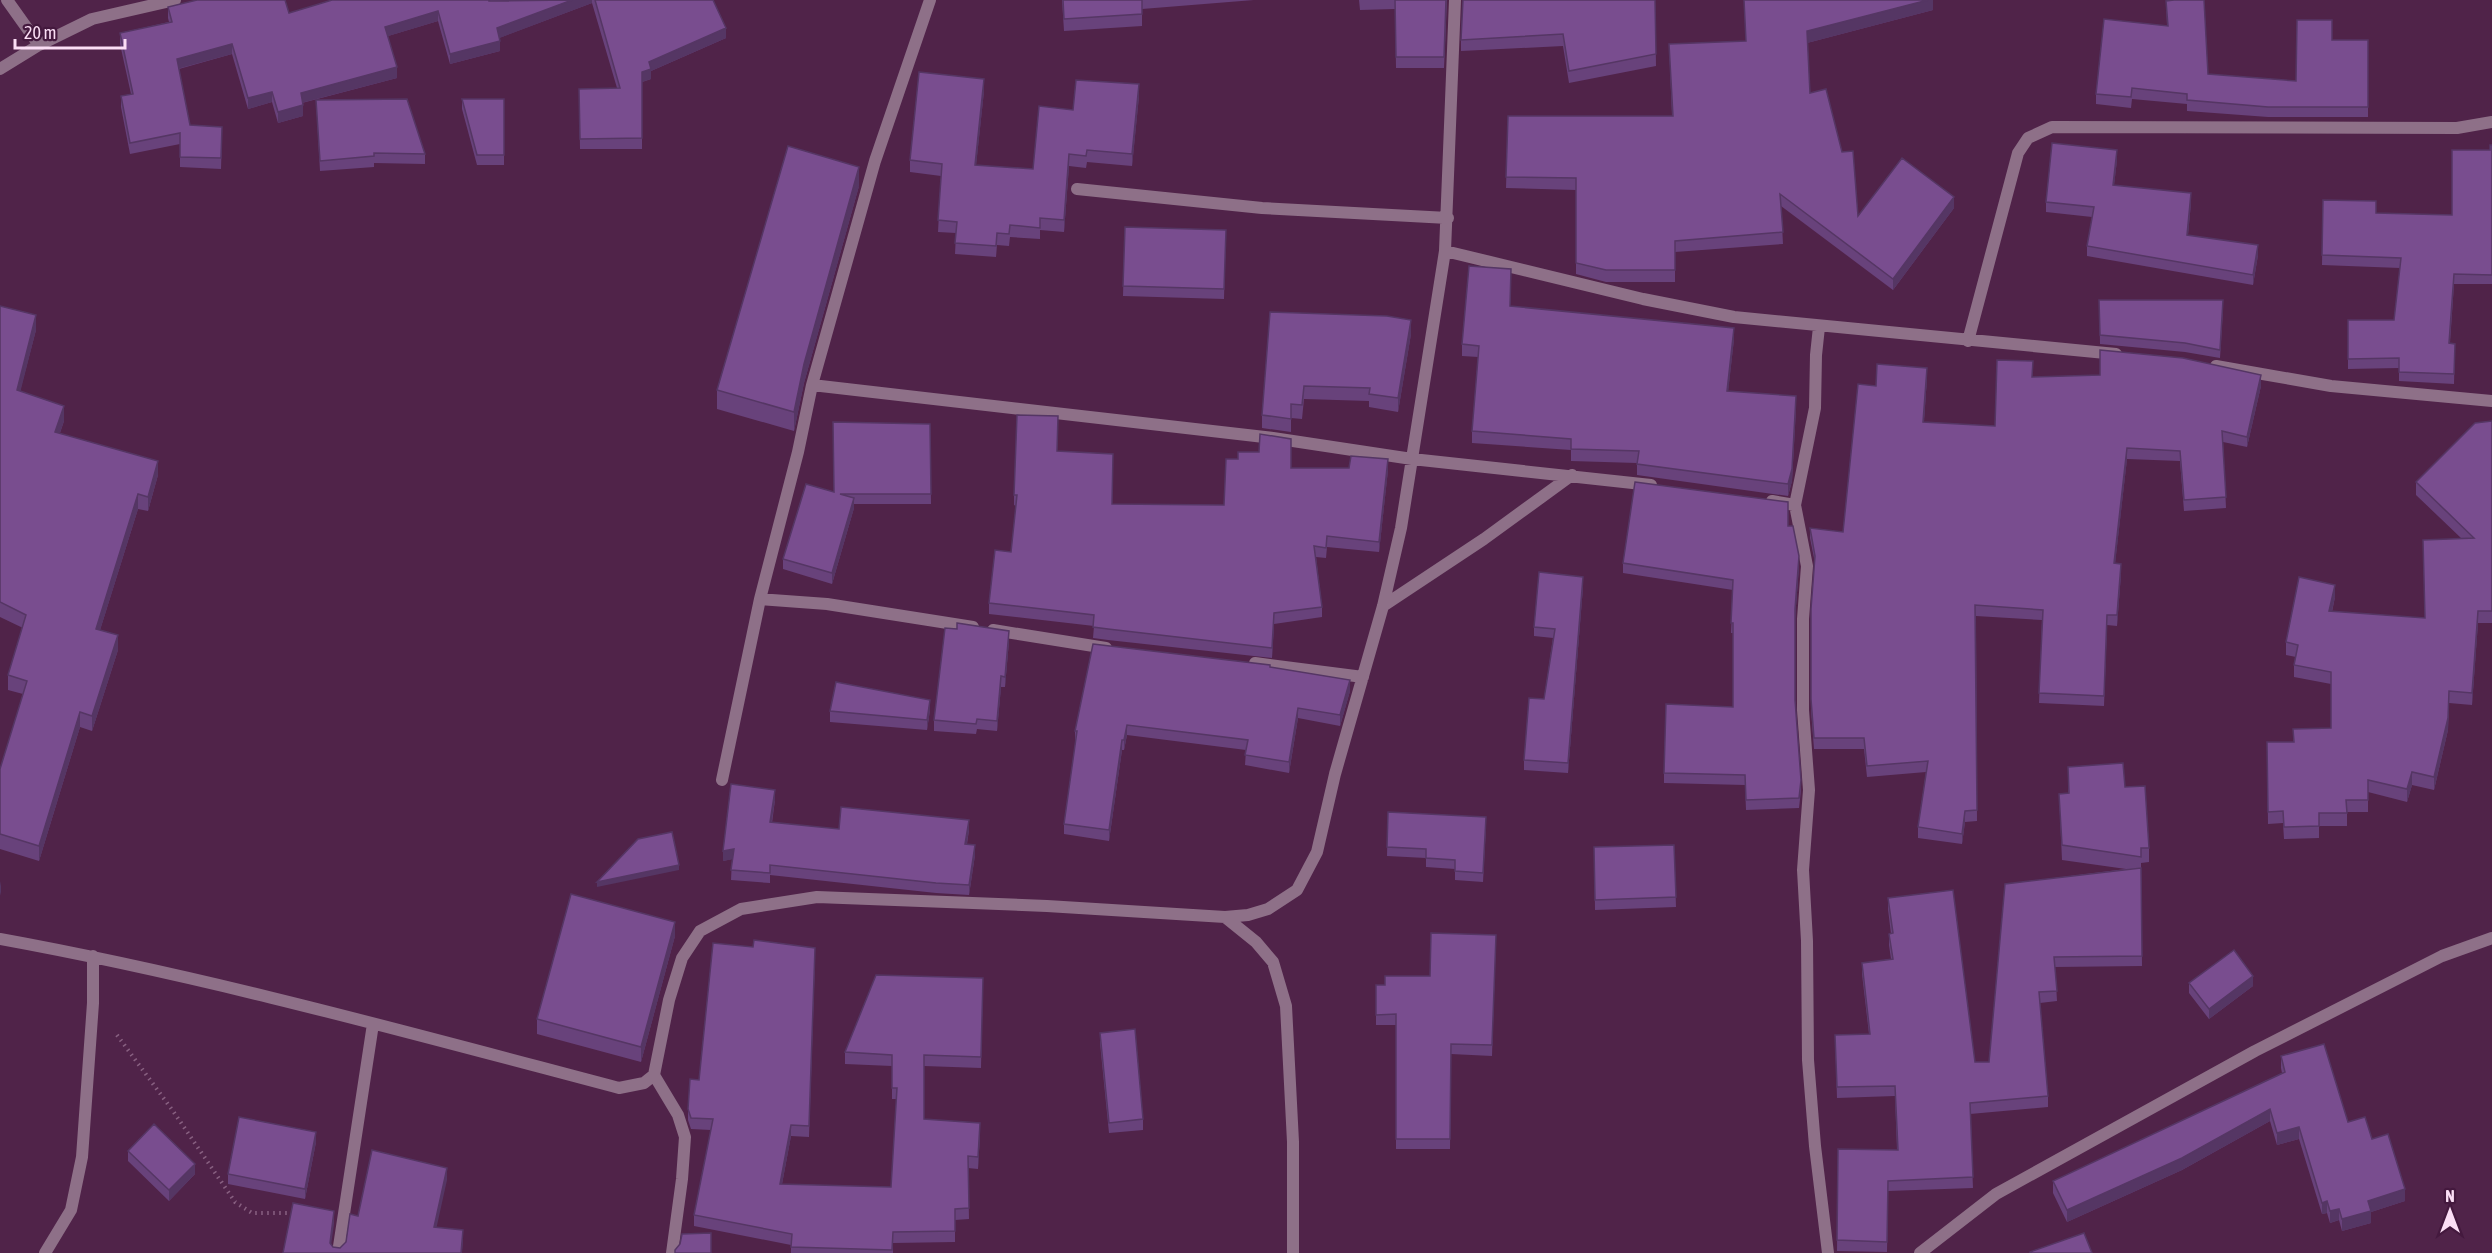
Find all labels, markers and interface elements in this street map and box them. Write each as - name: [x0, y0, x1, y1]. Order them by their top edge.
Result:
- scale bar: [15, 12, 124, 50]
- text: 20 m: [24, 22, 56, 43]
- north arrow: [2420, 1181, 2480, 1241]
- text: N: [2445, 1187, 2455, 1205]

